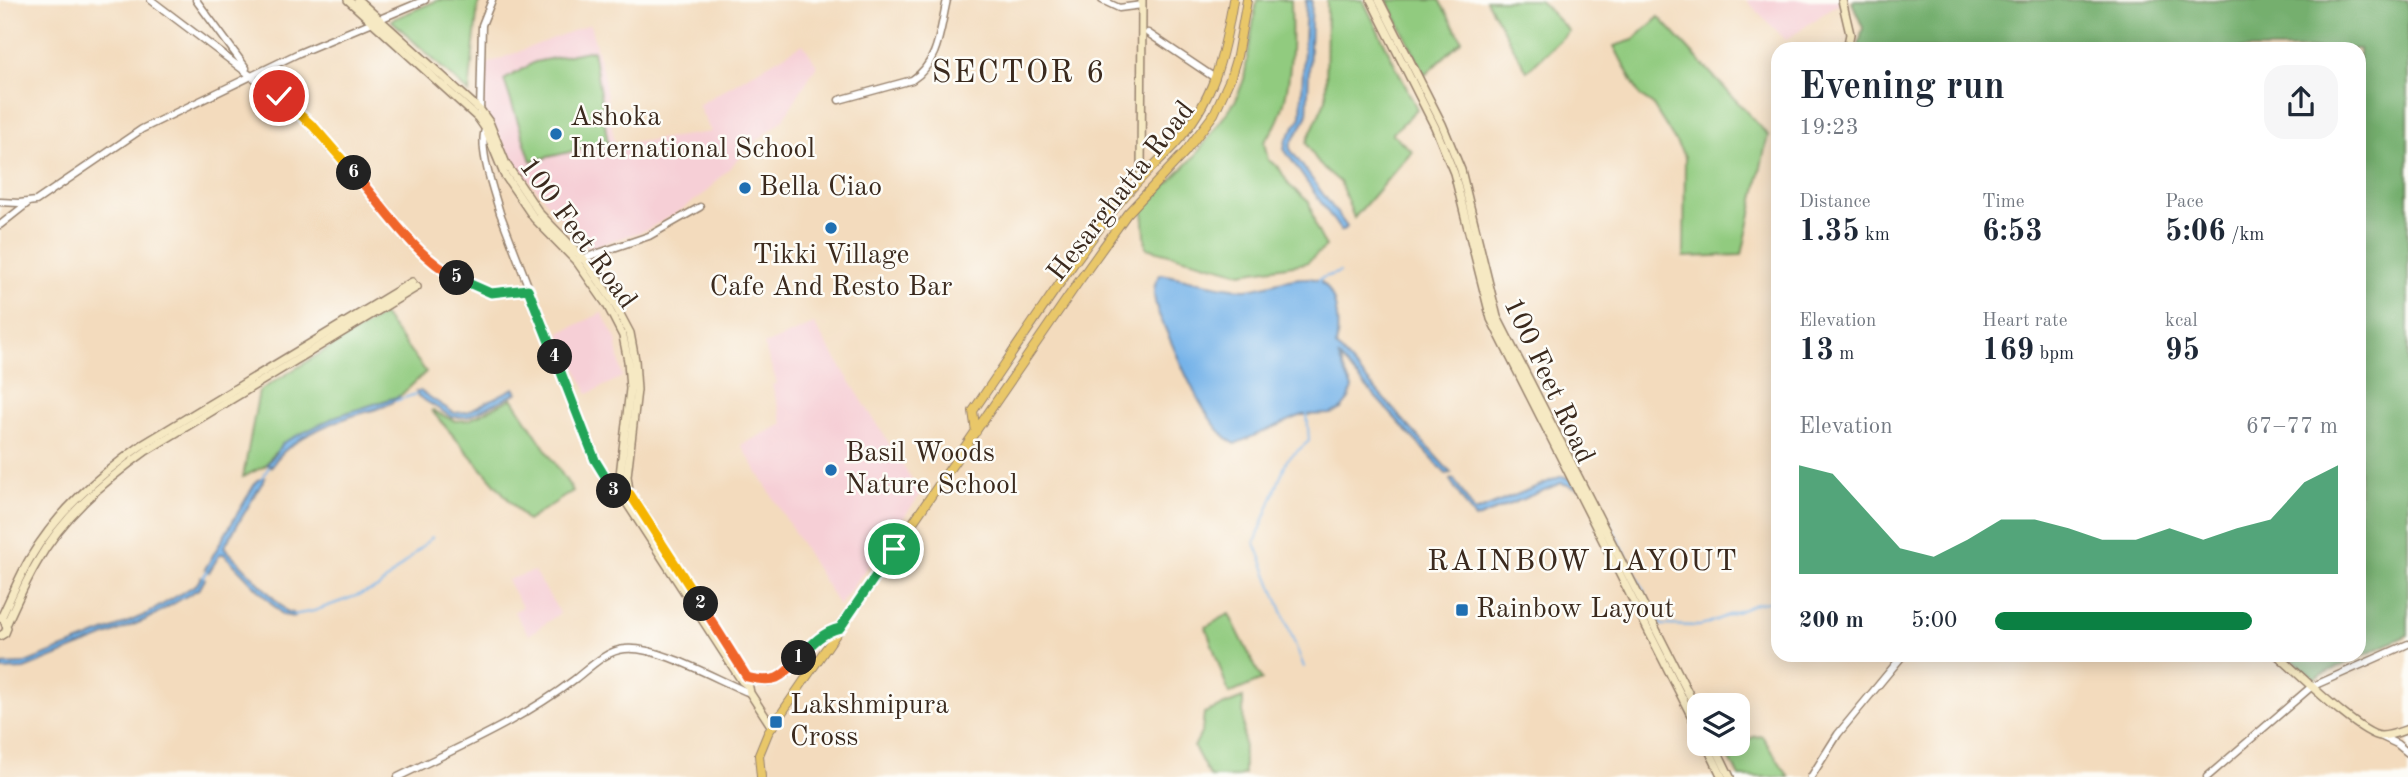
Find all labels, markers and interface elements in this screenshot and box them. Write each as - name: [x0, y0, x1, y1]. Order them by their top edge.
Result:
- district label: SECTOR 6: [931, 58, 1107, 90]
- button: share: [2264, 65, 2338, 139]
- pin: [249, 66, 309, 126]
- text: Evening run: [1799, 69, 2005, 107]
- icon: check: [260, 77, 298, 115]
- street label: Hesarghatta Road: [1043, 97, 1201, 287]
- place label: Ashoka International School: [570, 104, 815, 164]
- text: 19:23: [1799, 116, 1859, 139]
- marker: Ashoka International School: [548, 126, 564, 142]
- street label: 100 Feet Road: [513, 153, 641, 315]
- pin: 6: [336, 156, 372, 190]
- text: 6: [348, 163, 359, 182]
- place label: Bella Ciao: [759, 174, 882, 202]
- marker: Bella Ciao: [737, 180, 753, 196]
- text: Distance: [1799, 193, 1871, 212]
- text: Time: [1982, 193, 2025, 212]
- text: Pace: [2165, 193, 2204, 212]
- text: 1.35: [1799, 217, 1860, 247]
- text: 6:53: [1982, 217, 2043, 247]
- text: 5:06: [2165, 217, 2226, 247]
- marker: Tikki Village Cafe And Resto Bar: [823, 220, 839, 236]
- text: km: [1860, 226, 1890, 245]
- text: /km: [2226, 226, 2264, 245]
- place label: Tikki Village Cafe And Resto Bar: [710, 242, 952, 302]
- pin: 5: [440, 260, 475, 296]
- text: 5: [451, 268, 462, 287]
- street label: 100 Feet Road: [1497, 294, 1599, 468]
- text: Elevation: [1799, 312, 1876, 331]
- text: Heart rate: [1982, 312, 2067, 331]
- text: kcal: [2165, 312, 2198, 331]
- text: 13: [1799, 336, 1834, 366]
- text: 169: [1982, 336, 2034, 366]
- text: 95: [2165, 336, 2200, 366]
- pin: 4: [538, 340, 572, 374]
- text: m: [1834, 345, 1854, 364]
- text: bpm: [2034, 345, 2074, 364]
- text: 4: [549, 347, 560, 366]
- text: Elevation: [1799, 415, 1893, 438]
- text: 67–77 m: [2246, 415, 2338, 438]
- place label: Basil Woods Nature School: [845, 440, 1017, 500]
- marker: Basil Woods Nature School: [823, 462, 839, 478]
- pin: 3: [596, 474, 632, 508]
- text: 3: [608, 481, 619, 500]
- pin: [864, 519, 924, 579]
- icon: arrive: [875, 530, 913, 568]
- district label: RAINBOW LAYOUT: [1427, 547, 1739, 577]
- pin: 2: [684, 586, 718, 622]
- text: 2: [695, 594, 706, 613]
- place label: Rainbow Layout: [1476, 596, 1674, 624]
- marker: Rainbow Layout: [1454, 602, 1470, 618]
- text: 200 m: [1799, 609, 1864, 632]
- text: 5:00: [1911, 609, 1957, 632]
- pin: 1: [782, 640, 816, 676]
- text: 1: [793, 648, 804, 667]
- place label: Lakshmipura Cross: [790, 692, 949, 752]
- map controls: [1687, 693, 1750, 756]
- button: layers: [1687, 693, 1750, 756]
- marker: Lakshmipura Cross: [768, 714, 784, 730]

